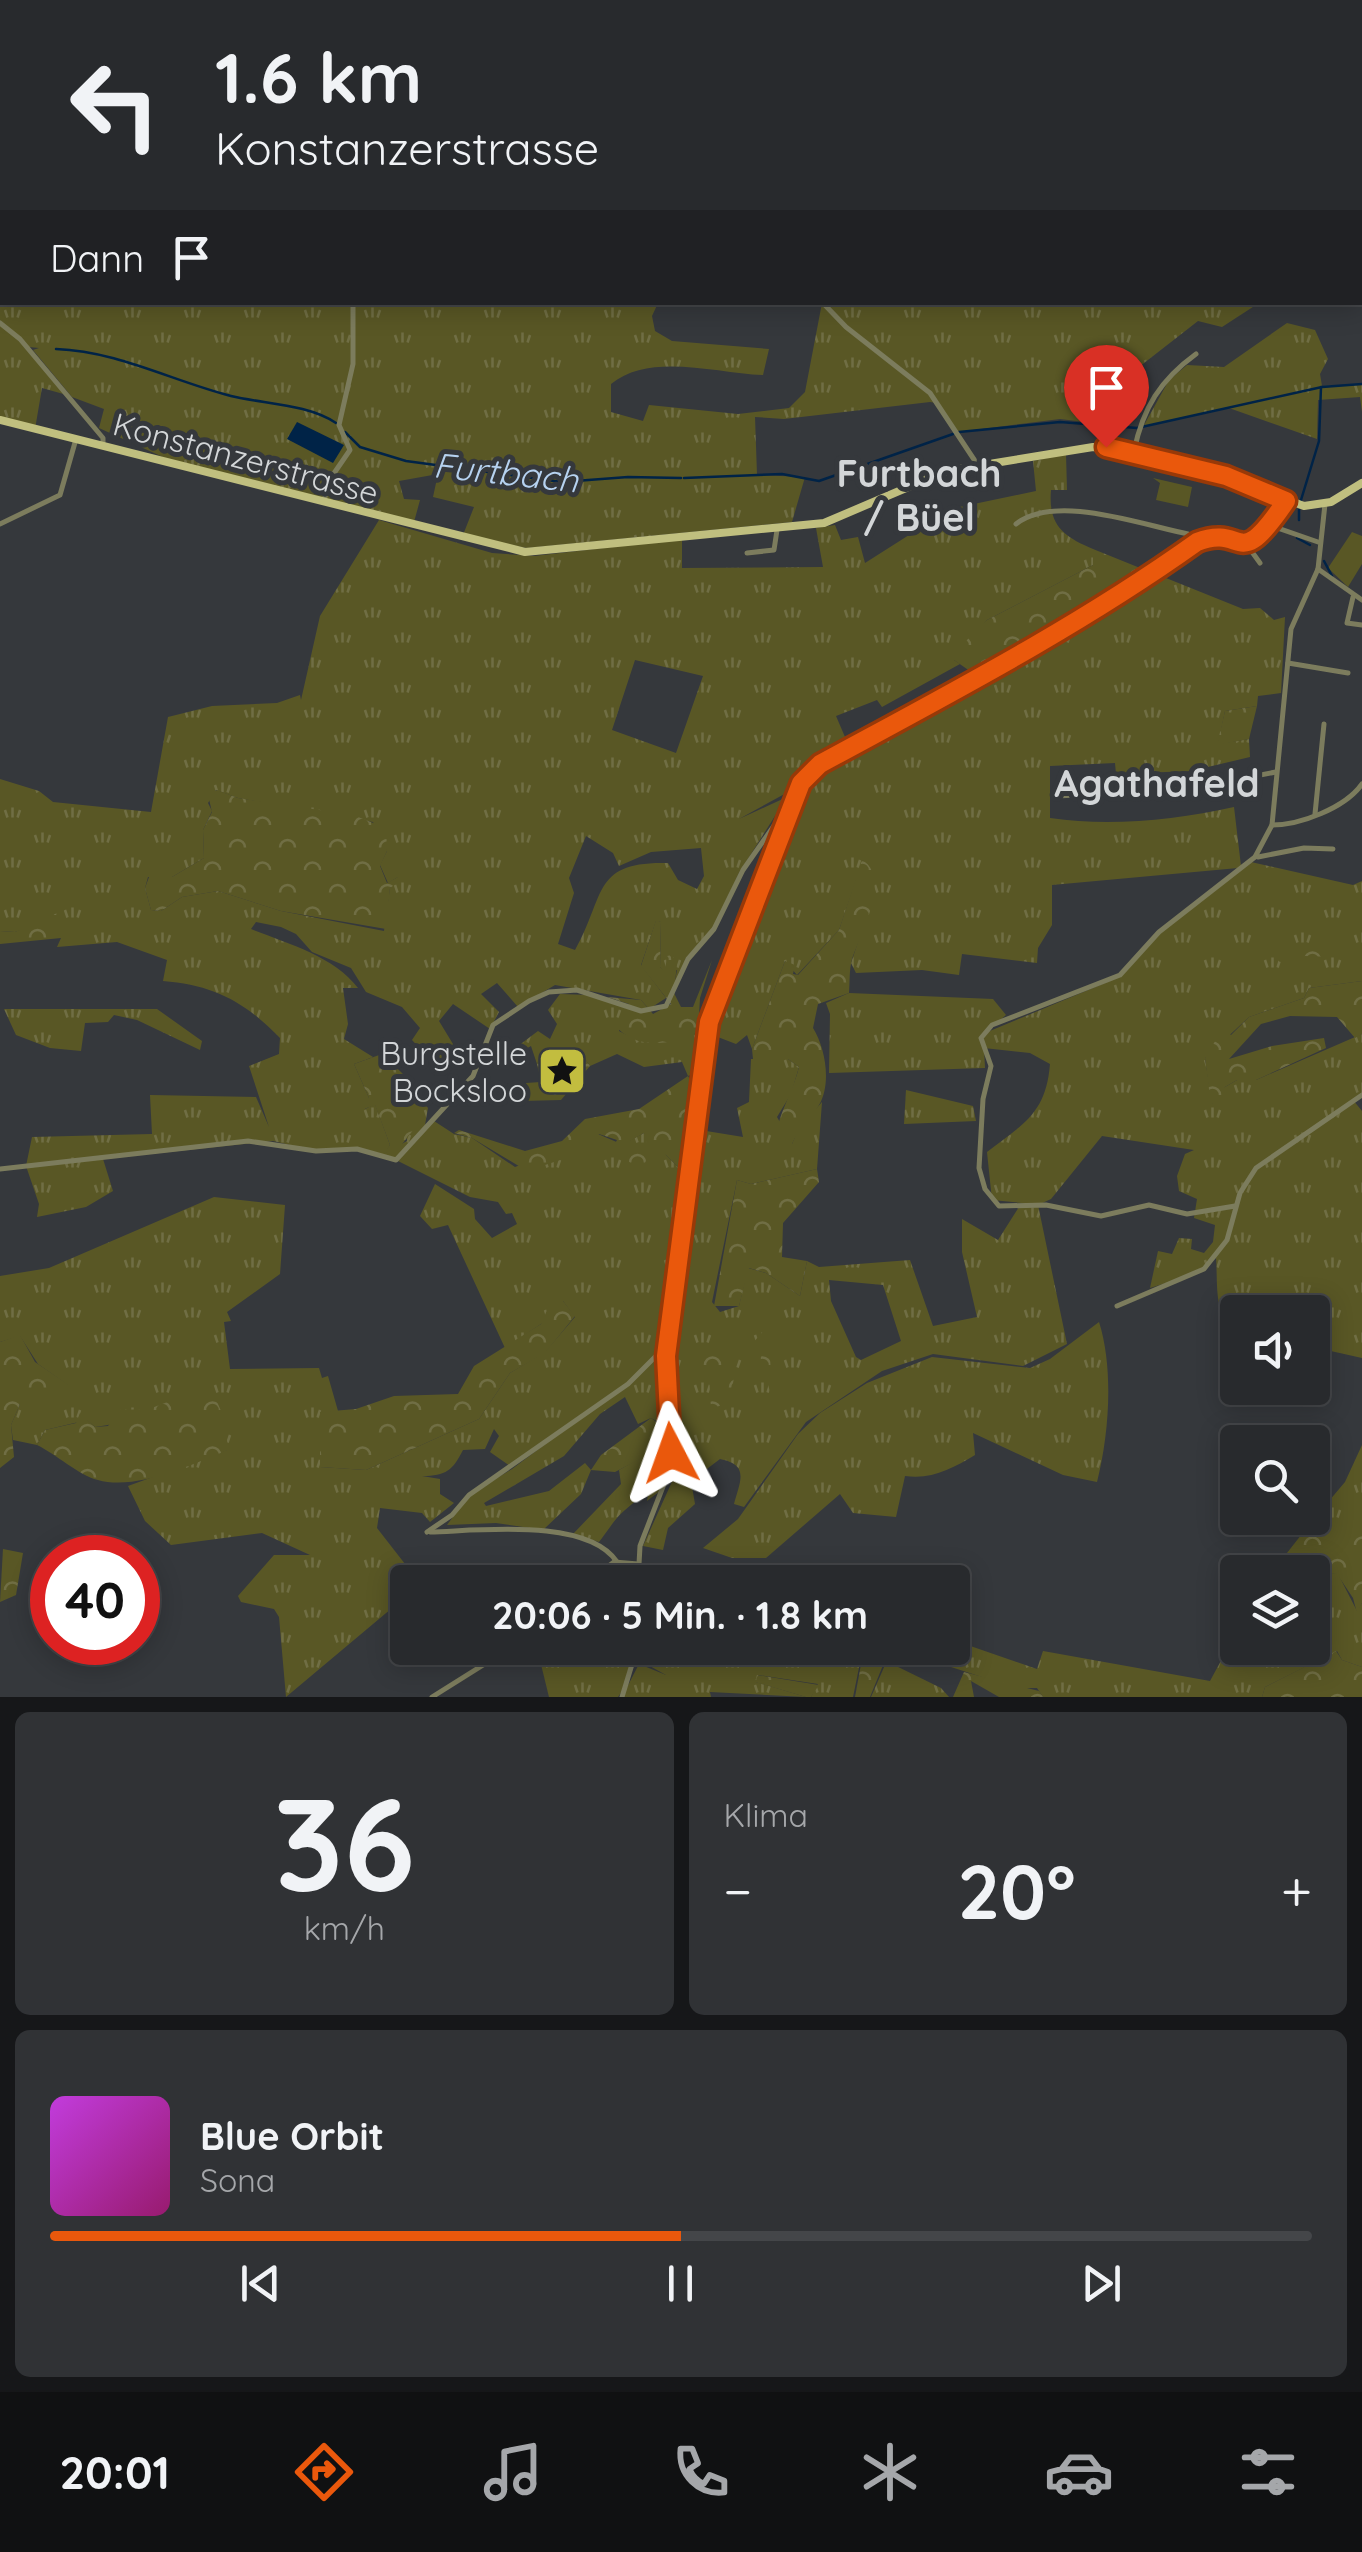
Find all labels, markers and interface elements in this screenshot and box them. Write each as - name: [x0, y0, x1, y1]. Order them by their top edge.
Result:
- text: 1.6 km: [215, 33, 422, 121]
- icon: left: [50, 40, 180, 170]
- text: Konstanzerstrasse: [215, 120, 599, 176]
- icon: arrive: [164, 230, 219, 285]
- text: Dann: [50, 234, 144, 282]
- pin: [1064, 345, 1149, 448]
- icon: arrive: [1079, 360, 1134, 415]
- street label: Konstanzerstrasse: [109, 403, 383, 513]
- water label: Furtbach: [432, 443, 581, 502]
- district label: Furtbach / Büel: [837, 449, 1001, 541]
- district label: Agathafeld: [1054, 759, 1260, 807]
- place label: Burgstelle Bocksloo: [380, 1033, 527, 1110]
- place icon: Burgstelle Bocksloo: [536, 1045, 588, 1097]
- map controls: [1220, 1295, 1330, 1665]
- button: sound: [1220, 1295, 1330, 1405]
- position arrow: [619, 1401, 723, 1505]
- button: search: [1220, 1425, 1330, 1535]
- speed limit sign: 40: [30, 1535, 160, 1665]
- button: layers: [1220, 1555, 1330, 1665]
- text: 20:06 · 5 Min. · 1.8 km: [492, 1591, 868, 1639]
- text: 36: [273, 1761, 415, 1924]
- text: Klima: [724, 1795, 808, 1835]
- text: 20°: [957, 1844, 1076, 1938]
- text: −: [724, 1856, 752, 1925]
- text: +: [1281, 1856, 1312, 1925]
- text: km/h: [304, 1908, 385, 1948]
- text: Blue Orbit: [200, 2112, 384, 2160]
- text: Sona: [200, 2160, 275, 2200]
- icon: previous: [233, 2256, 288, 2311]
- icon: pause: [653, 2256, 708, 2311]
- icon: next: [1074, 2256, 1129, 2311]
- icon: directions: [289, 2437, 359, 2507]
- icon: music: [478, 2437, 548, 2507]
- icon: phone: [666, 2437, 736, 2507]
- icon: climate: [855, 2437, 925, 2507]
- icon: car: [1044, 2437, 1114, 2507]
- icon: filters: [1233, 2437, 1303, 2507]
- text: 20:01: [59, 2444, 170, 2500]

